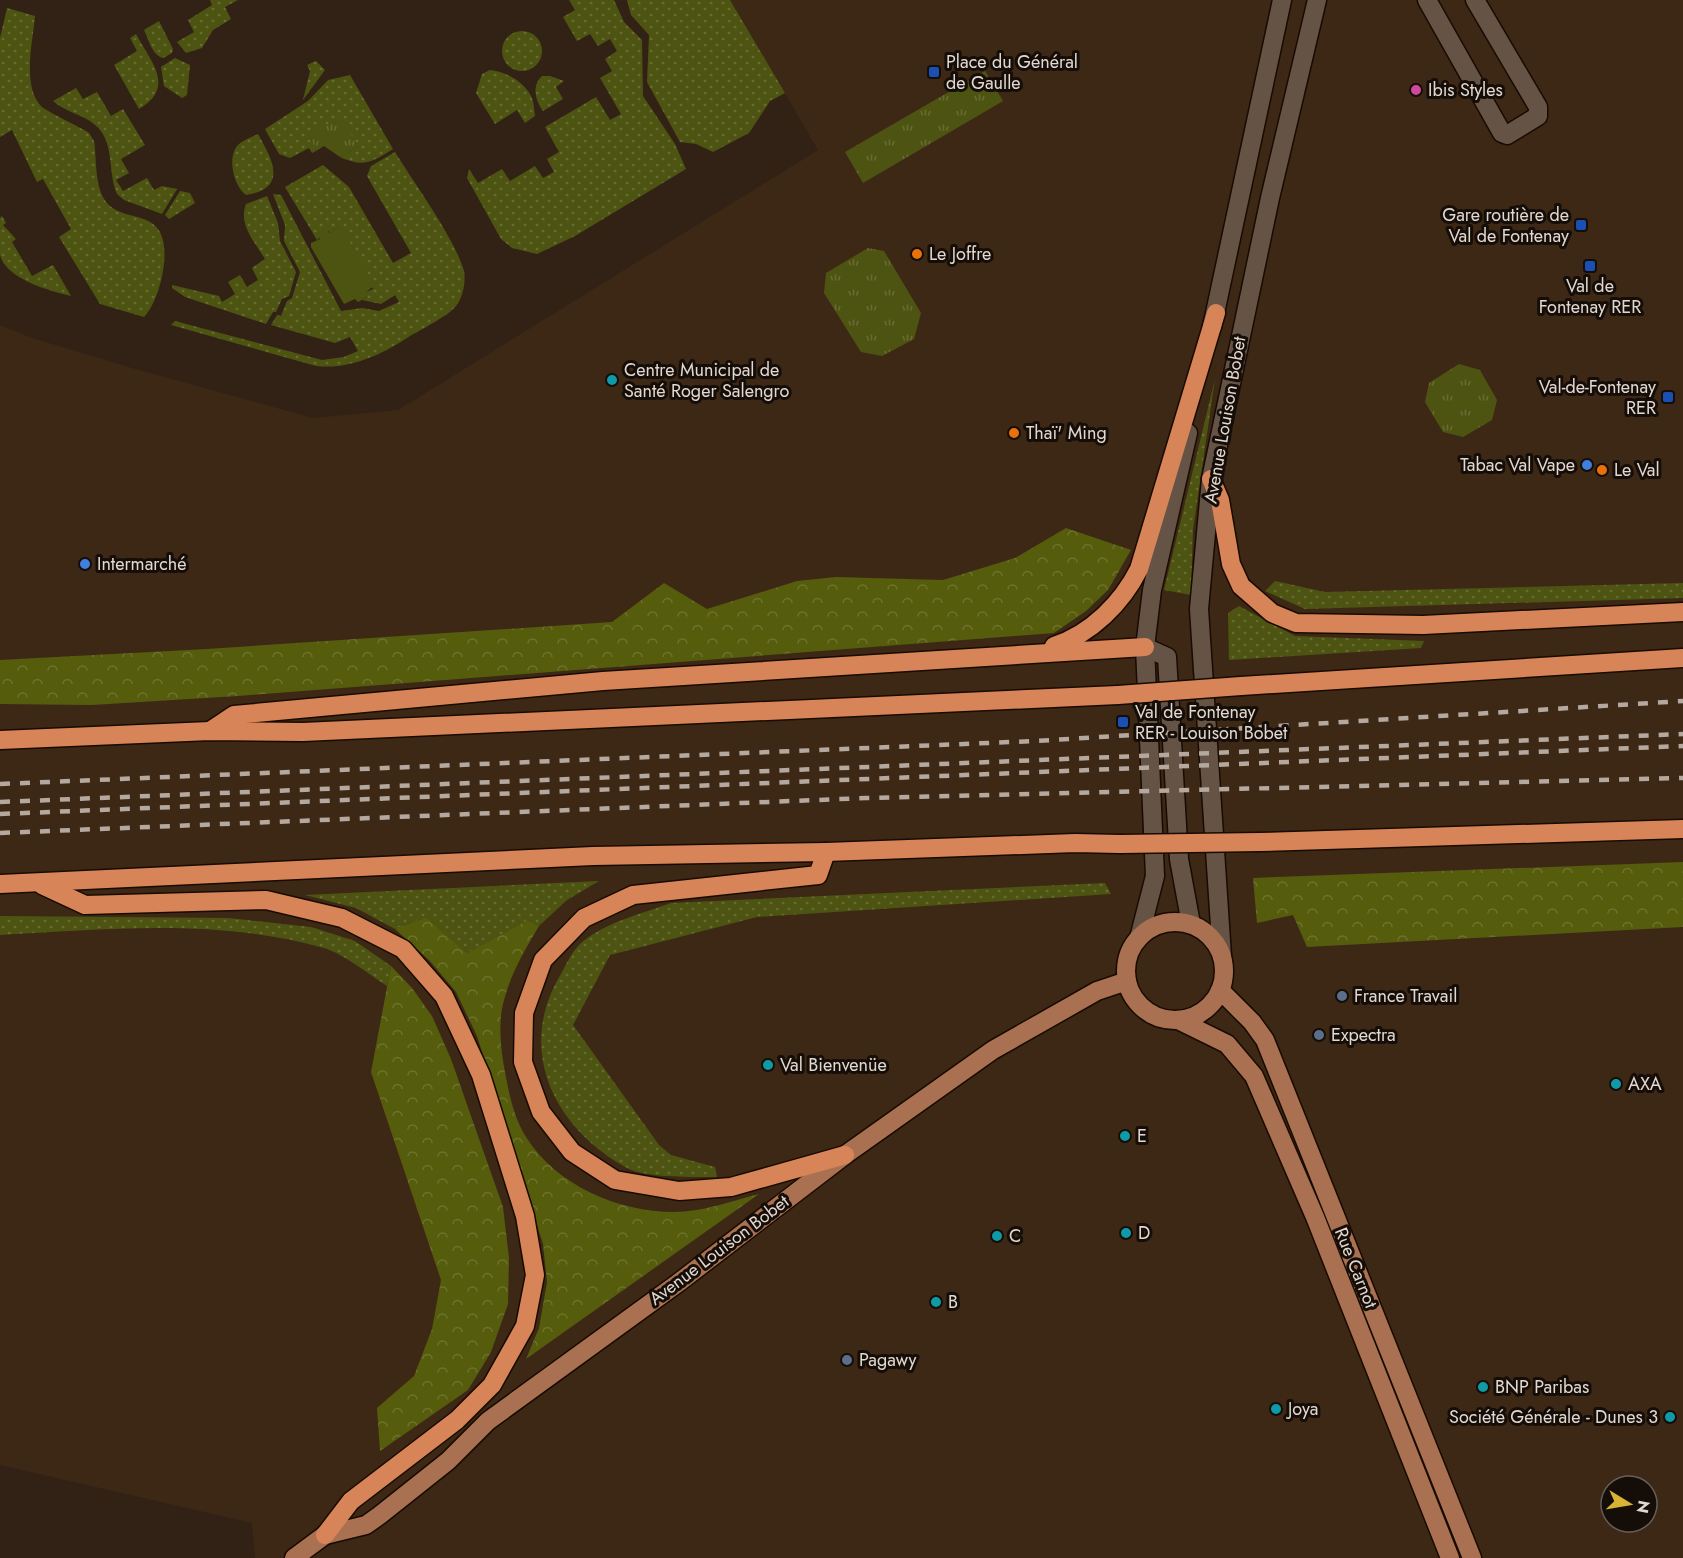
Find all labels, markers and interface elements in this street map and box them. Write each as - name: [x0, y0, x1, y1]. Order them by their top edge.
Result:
- place label: Place du Général de Gaulle: [946, 49, 1078, 96]
- marker: Place du Général de Gaulle: [927, 65, 941, 79]
- place label: Ibis Styles: [1428, 77, 1503, 103]
- marker: Ibis Styles: [1409, 83, 1423, 97]
- place label: Gare routière de Val de Fontenay: [1442, 202, 1569, 249]
- marker: Gare routière de Val de Fontenay: [1574, 218, 1588, 232]
- place label: Le Joffre: [929, 241, 991, 267]
- marker: Le Joffre: [910, 247, 924, 261]
- marker: Val de Fontenay RER: [1583, 259, 1597, 273]
- place label: Val de Fontenay RER: [1539, 273, 1641, 320]
- street label: Avenue Louison Bobet: [1198, 334, 1253, 506]
- place label: Centre Municipal de Santé Roger Salengro: [624, 357, 790, 404]
- marker: Centre Municipal de Santé Roger Salengro: [605, 373, 619, 387]
- place label: Val-de-Fontenay RER: [1539, 374, 1656, 421]
- marker: Val-de-Fontenay RER: [1661, 390, 1675, 404]
- place label: Thaï' Ming: [1026, 420, 1107, 446]
- marker: Thaï' Ming: [1007, 426, 1021, 440]
- place label: Tabac Val Vape: [1460, 452, 1575, 478]
- place label: Le Val: [1614, 457, 1660, 483]
- marker: Tabac Val Vape: [1580, 458, 1594, 472]
- marker: Le Val: [1595, 463, 1609, 477]
- place label: Intermarché: [97, 551, 187, 577]
- marker: Intermarché: [78, 557, 92, 571]
- place label: Val de Fontenay RER - Louison Bobet: [1135, 699, 1288, 746]
- marker: Val de Fontenay RER - Louison Bobet: [1116, 715, 1130, 729]
- place label: France Travail: [1354, 983, 1457, 1009]
- marker: France Travail: [1335, 989, 1349, 1003]
- place label: Expectra: [1331, 1022, 1396, 1048]
- marker: Expectra: [1312, 1028, 1326, 1042]
- place label: Val Bienvenüe: [780, 1052, 887, 1078]
- marker: Val Bienvenüe: [761, 1058, 775, 1072]
- place label: AXA: [1628, 1071, 1662, 1097]
- marker: AXA: [1609, 1077, 1623, 1091]
- place label: E: [1137, 1123, 1147, 1149]
- marker: E: [1118, 1129, 1132, 1143]
- street label: Avenue Louison Bobet: [644, 1188, 795, 1311]
- place label: D: [1138, 1220, 1150, 1246]
- place label: C: [1009, 1223, 1021, 1249]
- street label: Rue Carnot: [1328, 1224, 1384, 1313]
- marker: D: [1119, 1226, 1133, 1240]
- marker: C: [990, 1229, 1004, 1243]
- place label: B: [948, 1289, 958, 1315]
- marker: B: [929, 1295, 943, 1309]
- place label: Pagawy: [859, 1347, 917, 1373]
- marker: Pagawy: [840, 1353, 854, 1367]
- place label: BNP Paribas: [1495, 1374, 1589, 1400]
- marker: BNP Paribas: [1476, 1380, 1490, 1394]
- place label: Joya: [1286, 1396, 1318, 1422]
- marker: Joya: [1269, 1402, 1283, 1416]
- place label: Société Générale - Dunes 3: [1449, 1404, 1658, 1430]
- marker: Société Générale - Dunes 3: [1663, 1410, 1677, 1424]
- north arrow: [1599, 1474, 1659, 1534]
- text: N: [1631, 1498, 1656, 1515]

